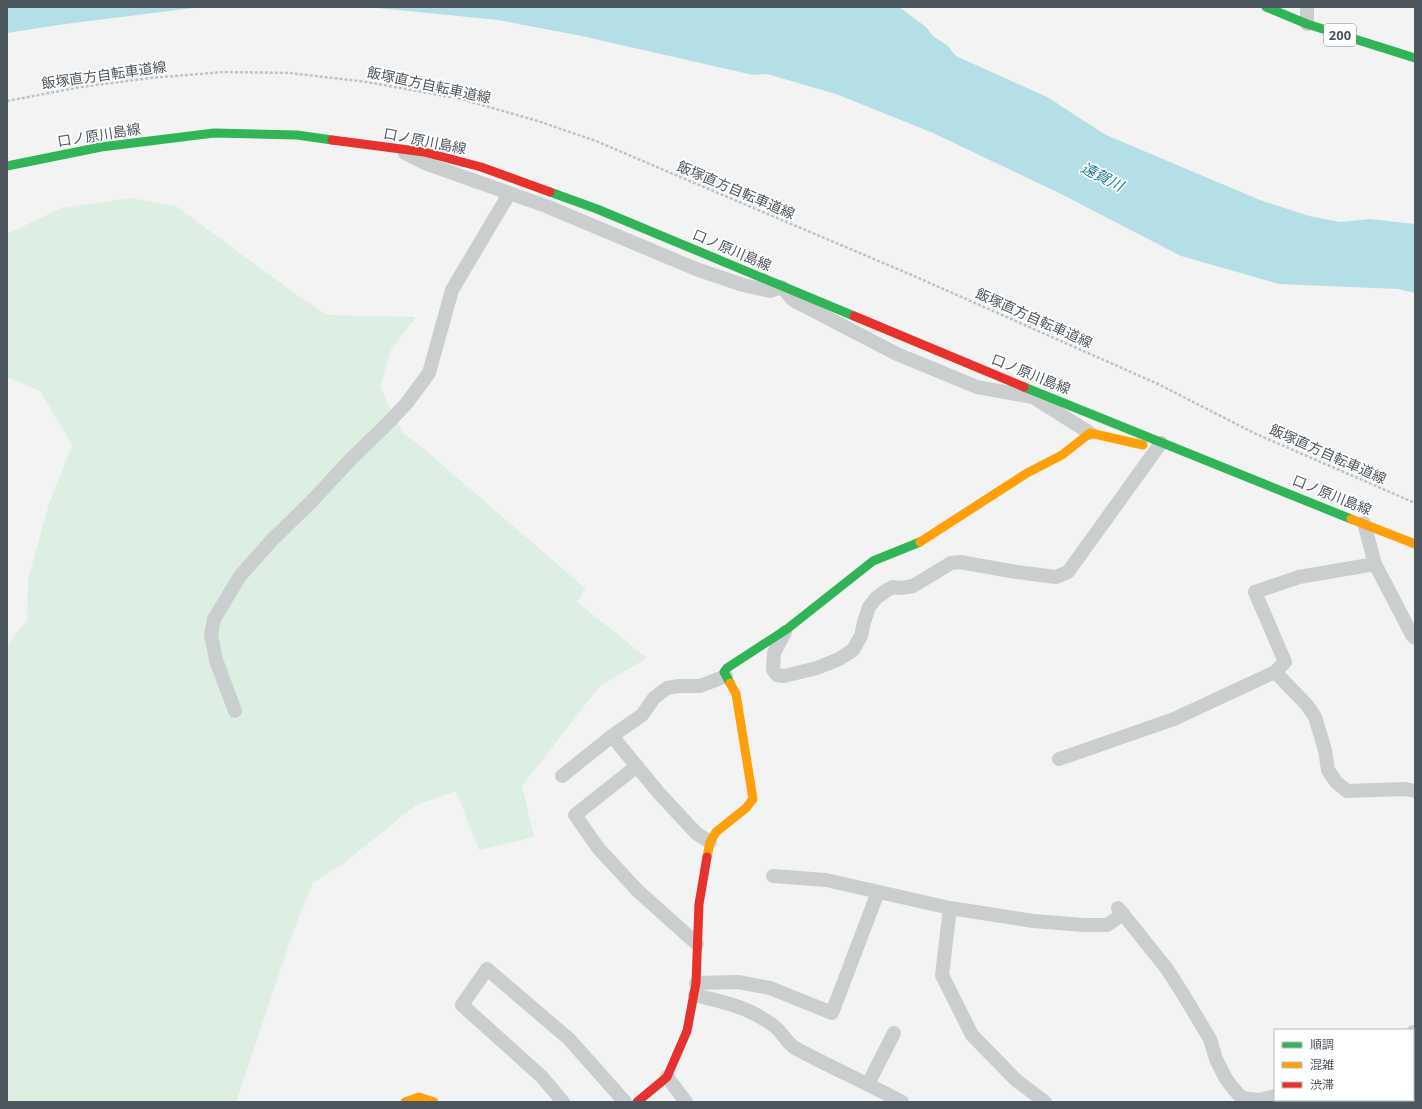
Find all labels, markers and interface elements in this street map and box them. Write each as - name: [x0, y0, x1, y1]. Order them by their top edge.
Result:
- road number: 200: [1324, 24, 1356, 46]
- street label: 飯塚直方自転車道線: [40, 56, 168, 93]
- street label: 飯塚直方自転車道線: [366, 62, 493, 107]
- street label: 口ノ原川島線: [56, 119, 142, 150]
- street label: 口ノ原川島線: [382, 123, 468, 158]
- street label: 飯塚直方自転車道線: [674, 156, 798, 223]
- water label: 遠賀川: [1078, 157, 1129, 196]
- street label: 口ノ原川島線: [690, 224, 775, 275]
- street label: 飯塚直方自転車道線: [973, 283, 1096, 352]
- street label: 口ノ原川島線: [989, 349, 1074, 398]
- street label: 飯塚直方自転車道線: [1267, 419, 1390, 488]
- street label: 口ノ原川島線: [1290, 470, 1375, 519]
- legend: [1274, 1029, 1414, 1101]
- text: 順調: [1310, 1036, 1334, 1053]
- text: 混雑: [1310, 1056, 1334, 1073]
- text: 渋滞: [1310, 1076, 1334, 1093]

